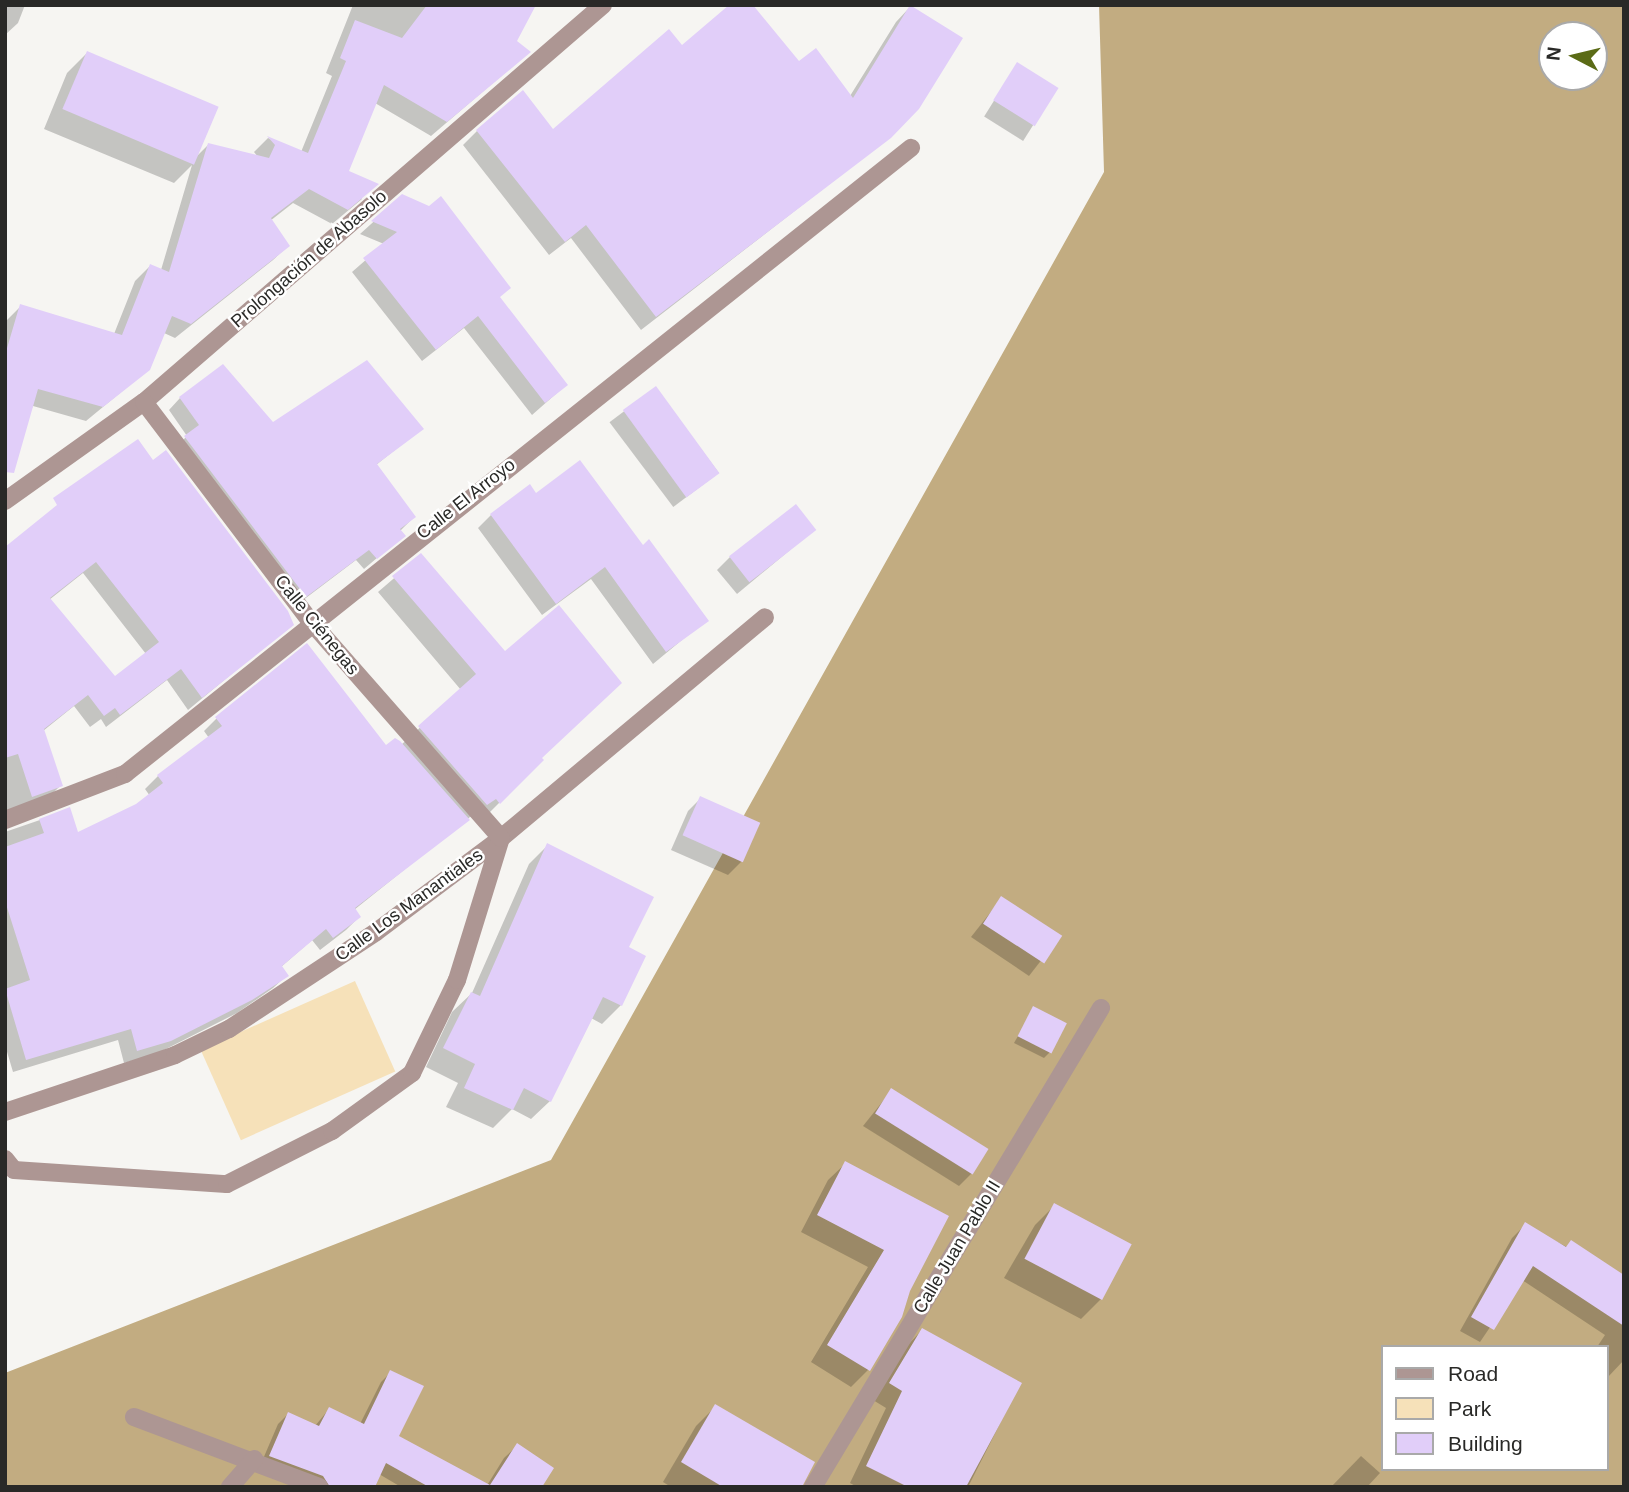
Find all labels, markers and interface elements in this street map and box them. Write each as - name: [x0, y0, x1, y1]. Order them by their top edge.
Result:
- north arrow: [1538, 21, 1608, 91]
- text: N: [1542, 46, 1565, 62]
- street label: Prolongación de Abasolo: [226, 185, 392, 333]
- street label: Calle El Arroyo: [412, 454, 520, 544]
- street label: Calle Ciénegas: [270, 571, 364, 679]
- street label: Calle Los Manantiales: [331, 844, 487, 966]
- street label: Calle Juan Pablo II: [909, 1177, 1005, 1317]
- legend: [1380, 1345, 1608, 1471]
- text: Road: [1448, 1362, 1498, 1385]
- text: Park: [1448, 1397, 1491, 1420]
- text: Building: [1448, 1432, 1523, 1455]

